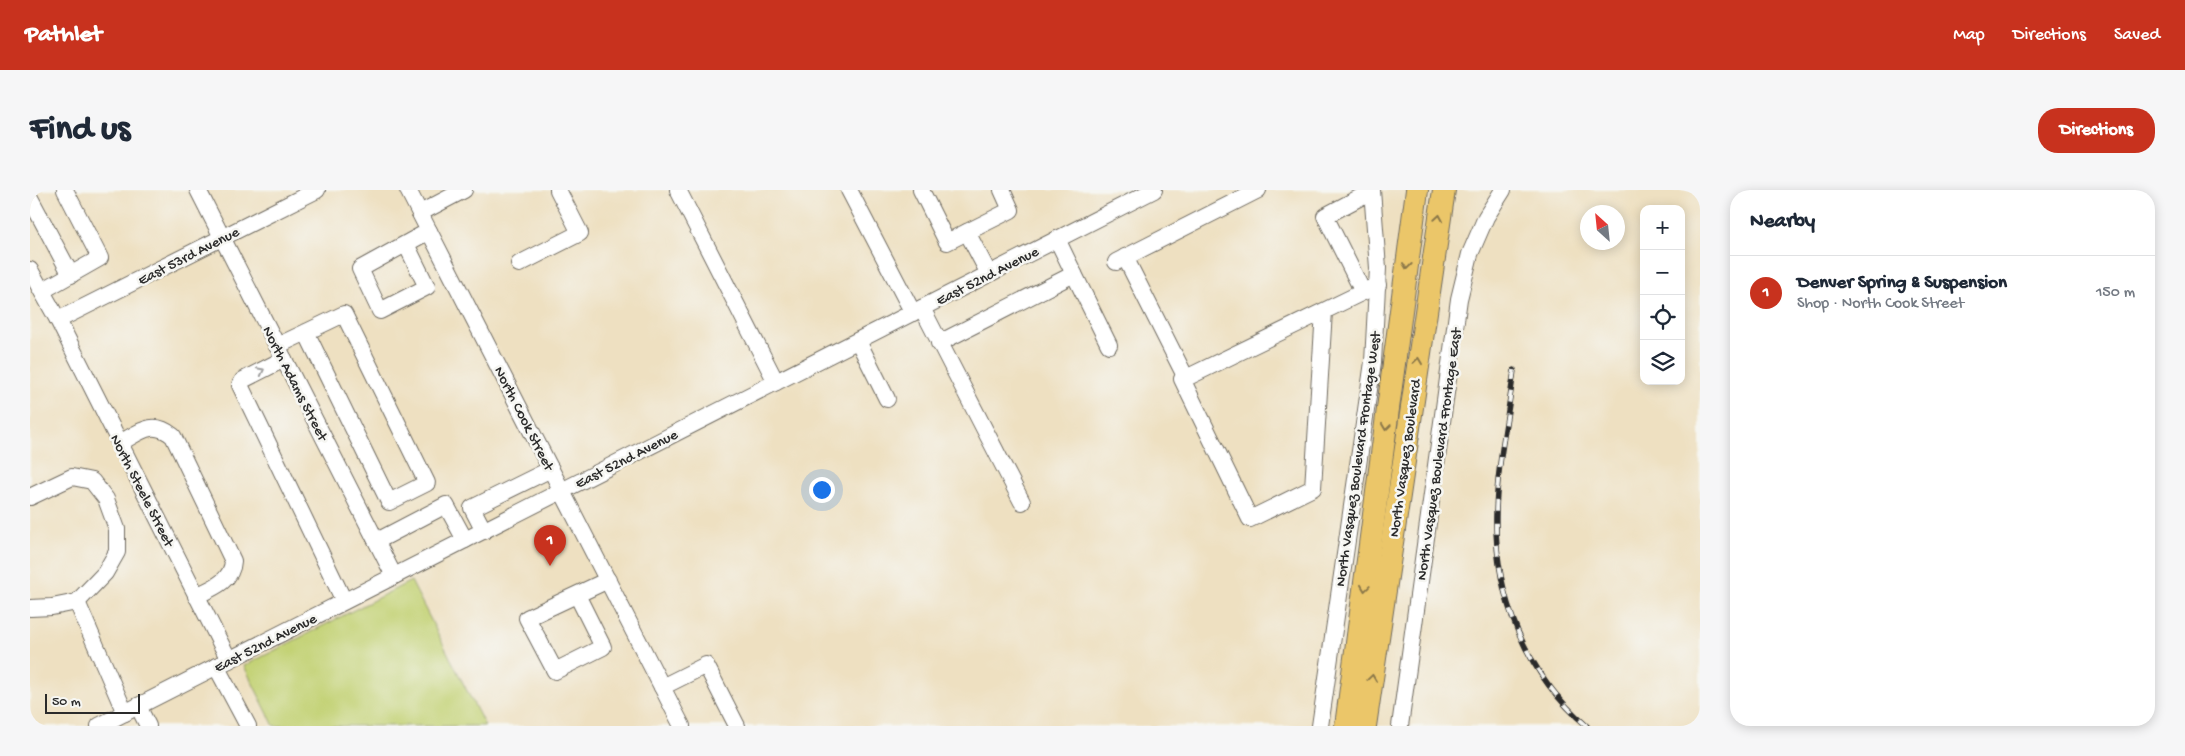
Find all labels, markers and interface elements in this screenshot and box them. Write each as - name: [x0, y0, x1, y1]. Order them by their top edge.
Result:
- text: Pathlet: [25, 21, 102, 50]
- text: Map: [1953, 25, 1985, 46]
- text: Directions: [2013, 25, 2086, 46]
- text: Saved: [2114, 25, 2160, 46]
- button: Directions: [2038, 108, 2155, 153]
- text: Find us: [30, 110, 130, 151]
- north arrow: [1580, 205, 1625, 250]
- map controls: [1640, 205, 1685, 385]
- button: +: [1640, 205, 1685, 250]
- text: Nearby: [1750, 210, 1815, 235]
- one-way arrow: [1434, 214, 1444, 223]
- street label: East 53rd Avenue: [135, 223, 243, 290]
- street label: East 52nd Avenue: [934, 243, 1042, 310]
- button: −: [1640, 250, 1685, 295]
- one-way arrow: [1402, 262, 1413, 270]
- text: Denver Spring & Suspension: [1797, 272, 2007, 295]
- text: 1: [1763, 284, 1769, 303]
- text: 150 m: [2096, 284, 2135, 303]
- button: locate: [1640, 295, 1685, 340]
- text: Shop · North Cook Street: [1797, 295, 1964, 314]
- street label: North Adams Street: [258, 324, 332, 446]
- street label: North Vasquez Boulevard Frontage East: [1413, 325, 1467, 581]
- street label: North Vasquez Boulevard Frontage West: [1332, 329, 1386, 588]
- button: layers: [1640, 340, 1685, 385]
- one-way arrow: [1412, 357, 1423, 365]
- street label: North Cook Street: [489, 364, 558, 476]
- one-way arrow: [255, 367, 264, 377]
- street label: North Vasquez Boulevard: [1386, 377, 1426, 538]
- one-way arrow: [1381, 423, 1392, 431]
- street label: East 52nd Avenue: [573, 426, 681, 493]
- street label: North Steele Street: [105, 432, 178, 552]
- your location: [809, 477, 835, 503]
- pin: 1: [534, 525, 566, 566]
- one-way arrow: [1360, 584, 1370, 592]
- street label: East 52nd Avenue: [212, 610, 320, 677]
- one-way arrow: [1366, 673, 1376, 682]
- scale bar: [45, 691, 140, 714]
- text: 50 m: [52, 694, 81, 711]

